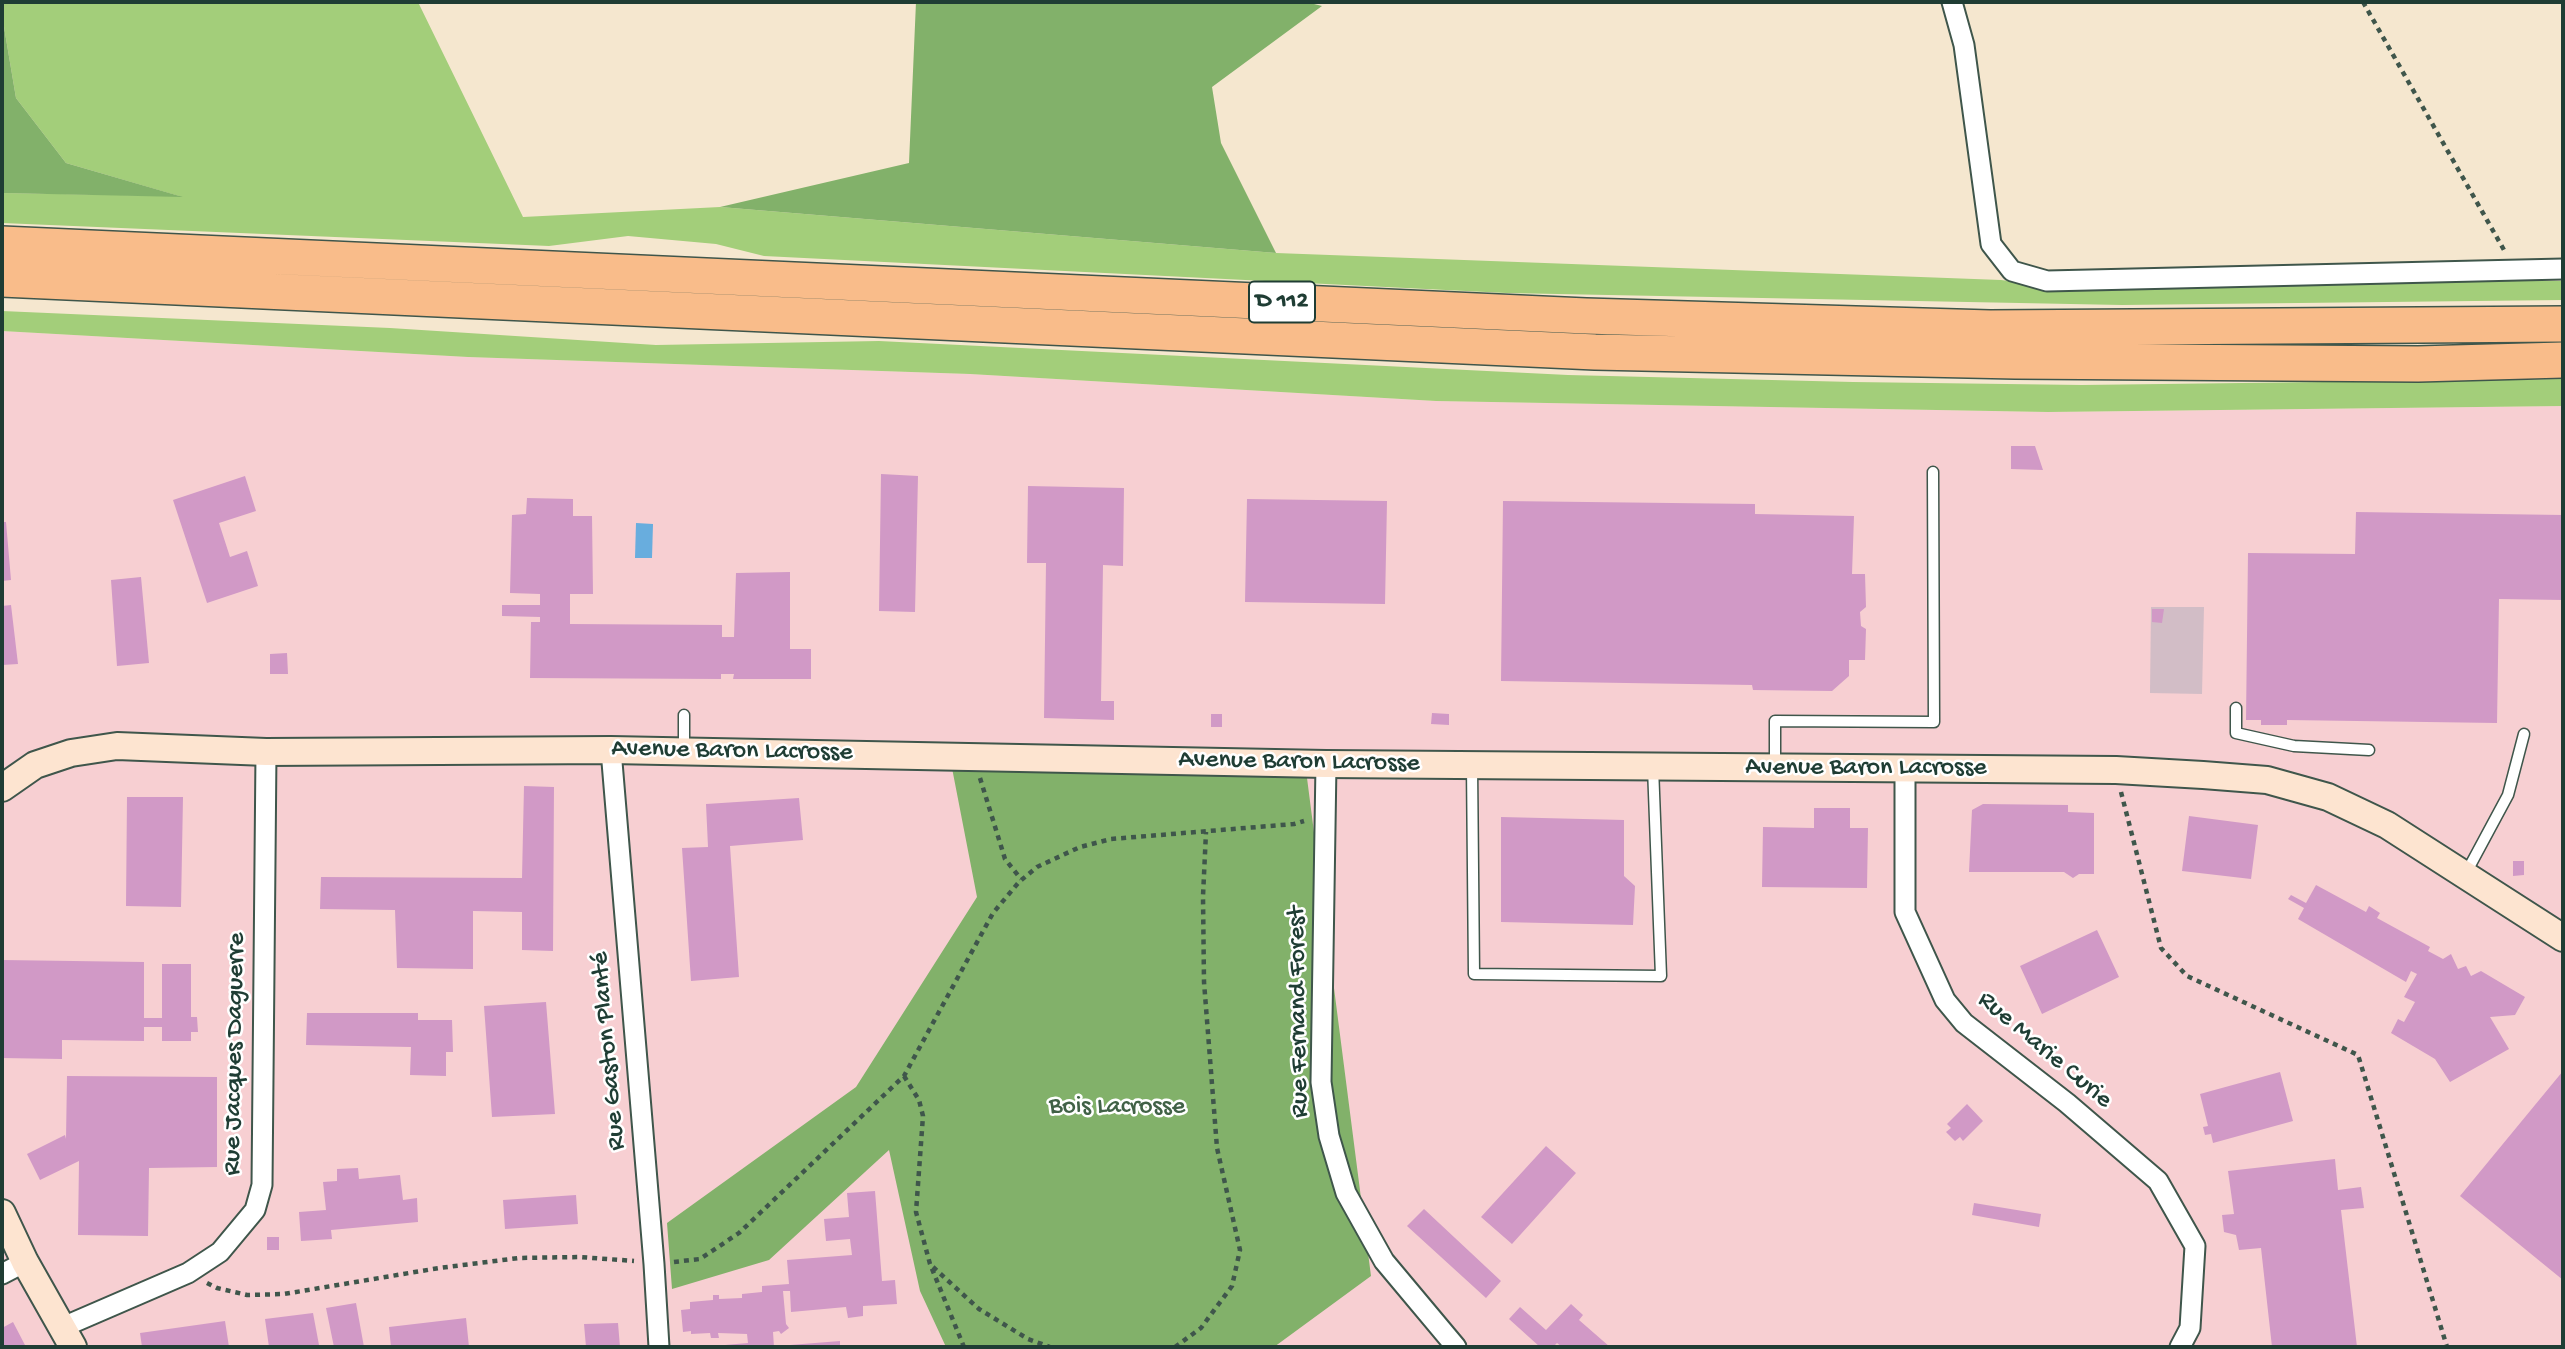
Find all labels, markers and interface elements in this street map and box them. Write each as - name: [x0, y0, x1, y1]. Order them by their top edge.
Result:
- road number: D 112: [1249, 282, 1315, 323]
- street label: Avenue Baron Lacrosse: [611, 734, 853, 770]
- street label: Avenue Baron Lacrosse: [1178, 745, 1420, 781]
- street label: Avenue Baron Lacrosse: [1745, 753, 1987, 785]
- street label: Rue Fernand Forest: [1283, 906, 1317, 1118]
- street label: Rue Jacques Daguerre: [218, 932, 254, 1176]
- street label: Rue Gaston Planté: [586, 950, 634, 1152]
- street label: Rue Marie Curie: [1970, 985, 2118, 1117]
- park label: Bois Lacrosse: [1049, 1092, 1185, 1124]

